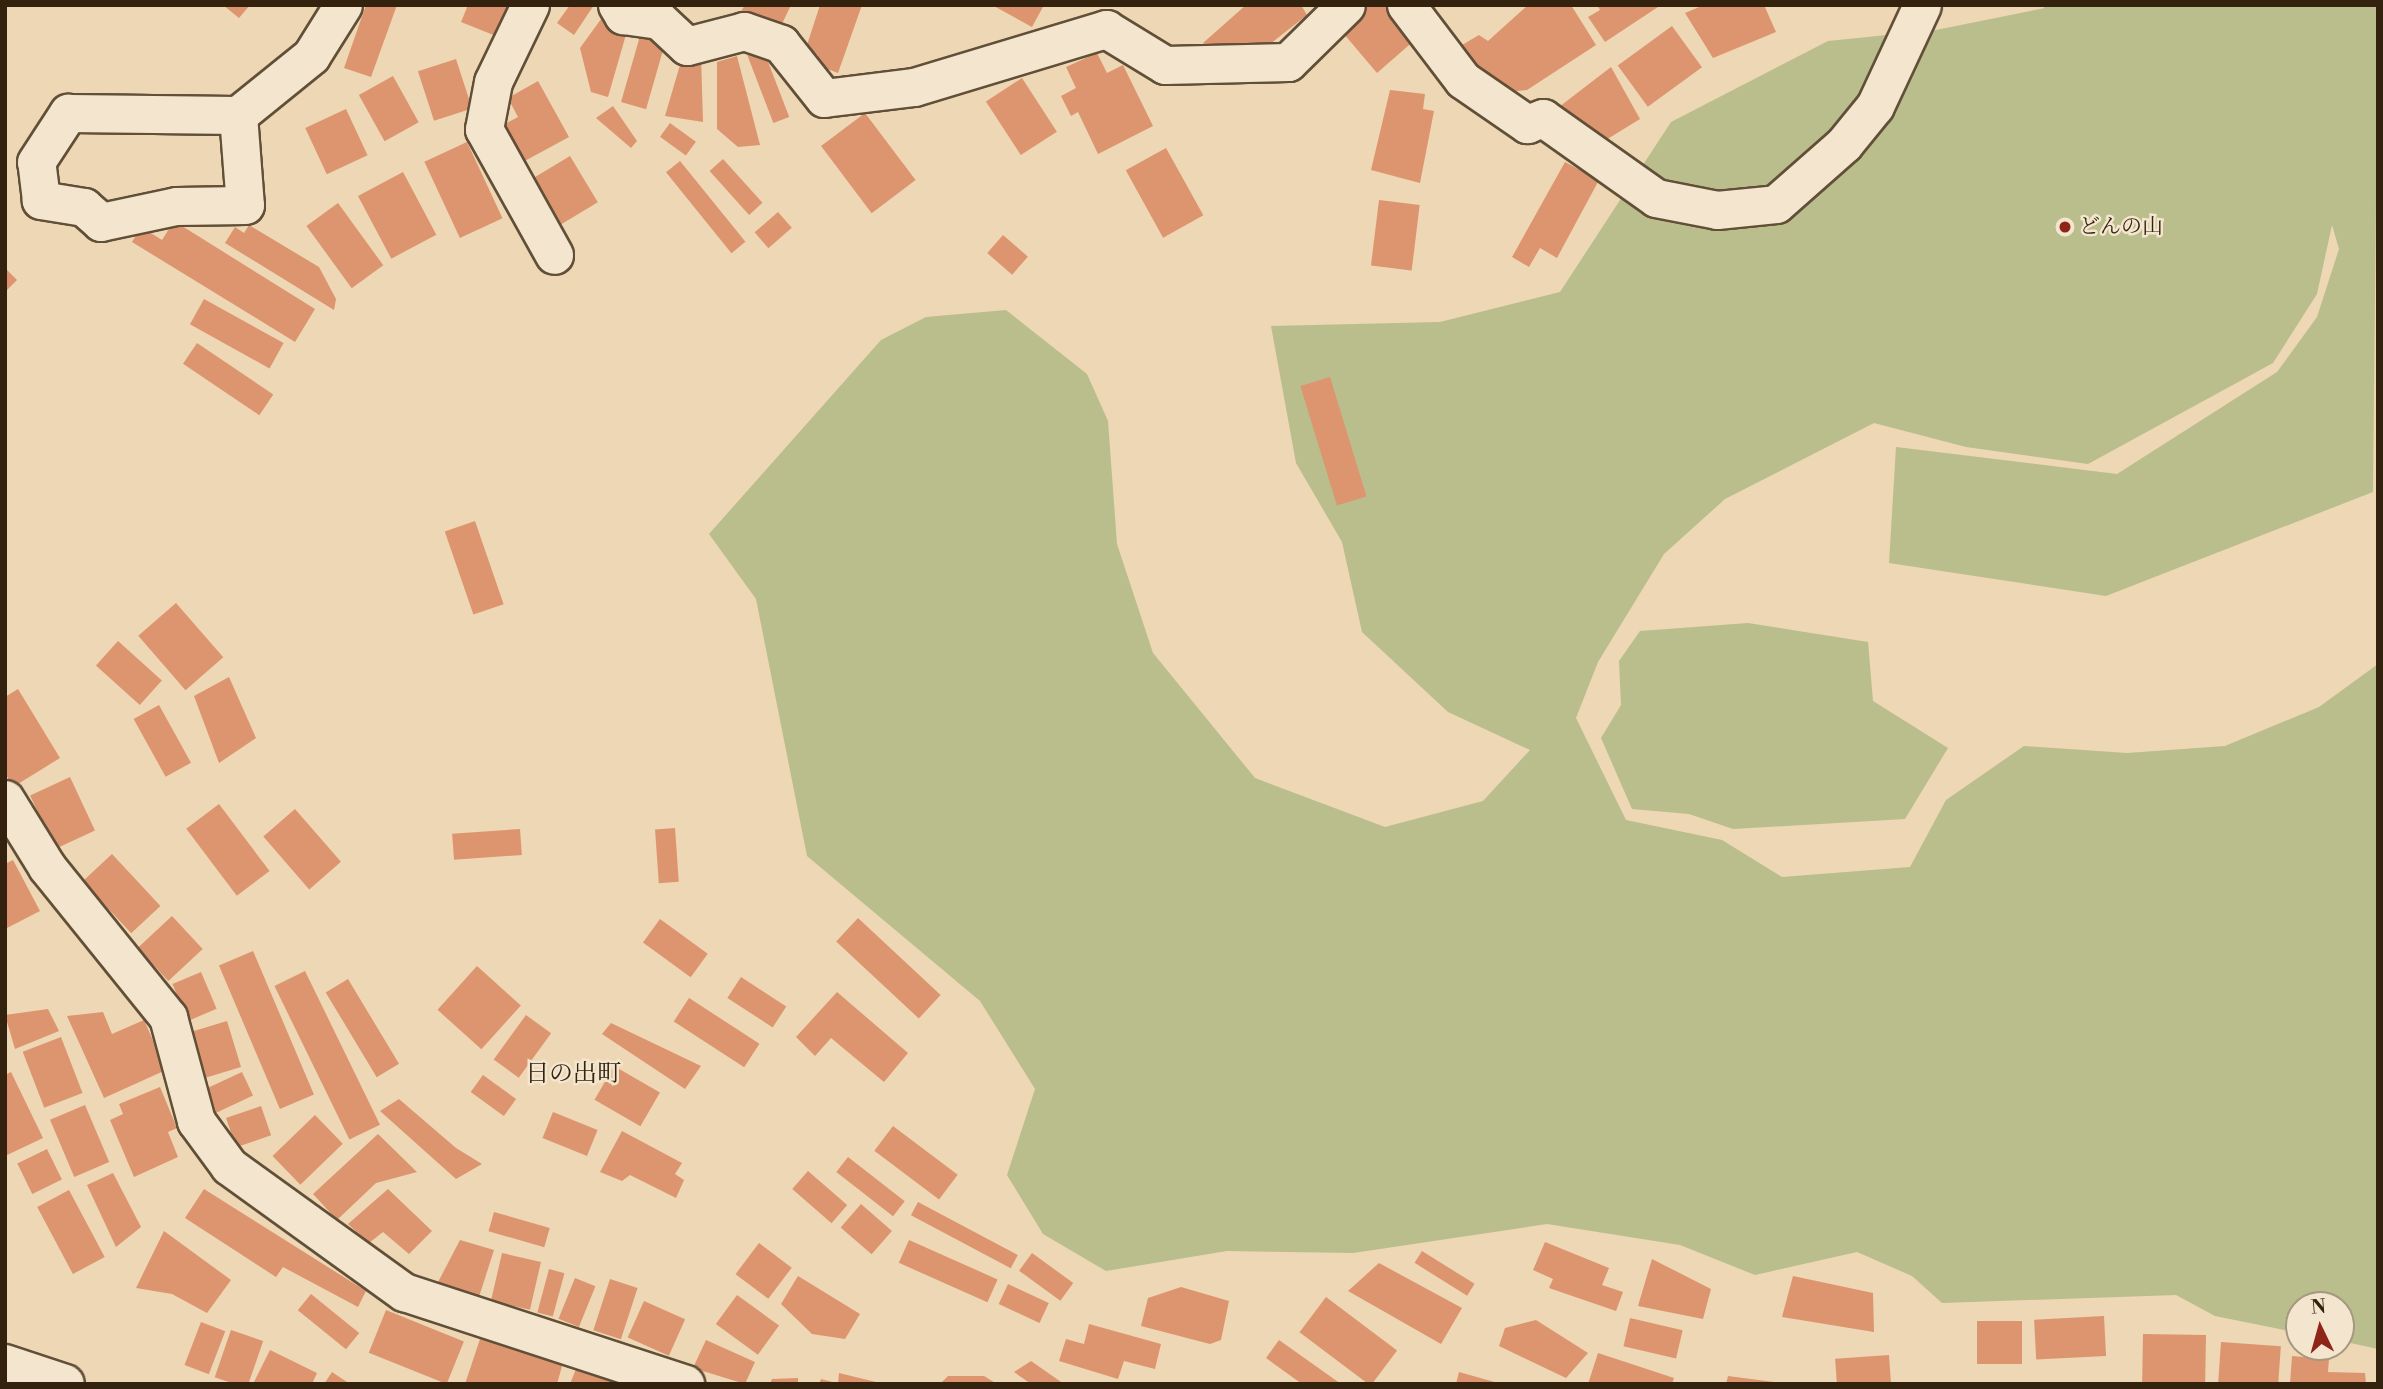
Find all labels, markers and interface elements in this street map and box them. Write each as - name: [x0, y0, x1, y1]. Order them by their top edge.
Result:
- place label: どんの山: [2079, 214, 2163, 240]
- marker: どんの山: [2057, 219, 2073, 235]
- district label: 日の出町: [525, 1061, 621, 1089]
- north arrow: [2285, 1291, 2355, 1361]
- text: N: [2310, 1294, 2327, 1320]

